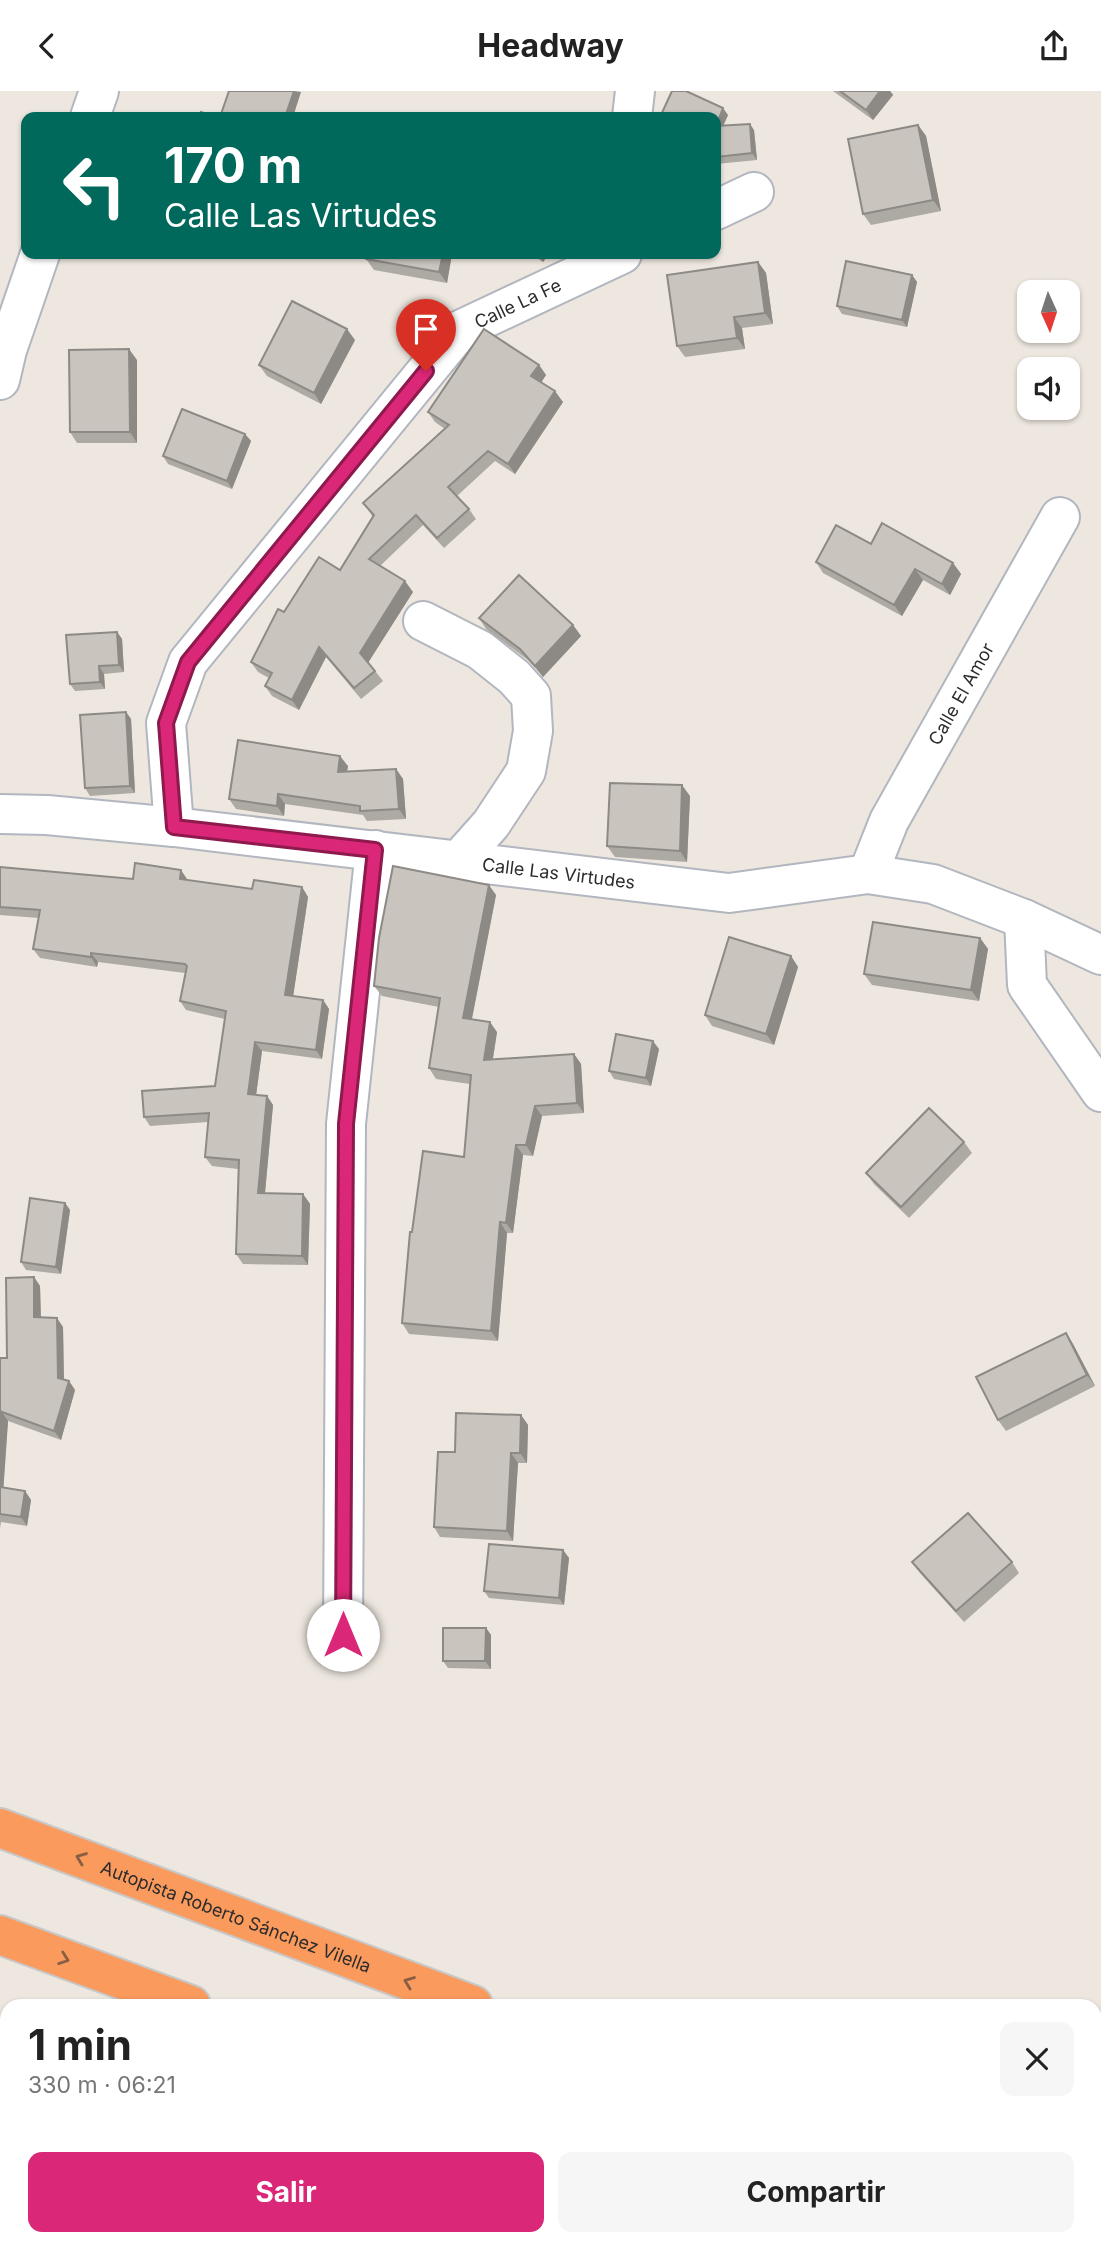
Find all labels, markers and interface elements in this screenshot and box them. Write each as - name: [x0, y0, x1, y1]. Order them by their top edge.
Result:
- text: Headway: [477, 26, 624, 65]
- icon: back: [28, 27, 66, 65]
- icon: share: [1035, 27, 1073, 65]
- text: 170 m: [164, 136, 302, 195]
- icon: left: [49, 140, 140, 231]
- text: Calle Las Virtudes: [164, 196, 437, 235]
- street label: Calle La Fe: [471, 274, 564, 332]
- north arrow: [1017, 280, 1080, 343]
- map controls: [1017, 280, 1080, 420]
- pin: [396, 299, 456, 371]
- icon: arrive: [407, 310, 445, 348]
- button: sound: [1017, 357, 1080, 420]
- street label: Calle El Amor: [924, 639, 998, 748]
- street label: Calle Las Virtudes: [481, 853, 636, 892]
- position arrow: [306, 1598, 380, 1672]
- one-way arrow: [76, 1853, 88, 1867]
- street label: Autopista Roberto Sánchez Vilella: [98, 1856, 374, 1976]
- one-way arrow: [58, 1951, 70, 1965]
- one-way arrow: [403, 1976, 415, 1990]
- text: 1 min: [28, 2019, 132, 2070]
- button: close: [1000, 2022, 1074, 2096]
- text: 330 m · 06:21: [28, 2071, 176, 2099]
- button: Salir: [28, 2152, 544, 2232]
- button: Compartir: [558, 2152, 1074, 2232]

